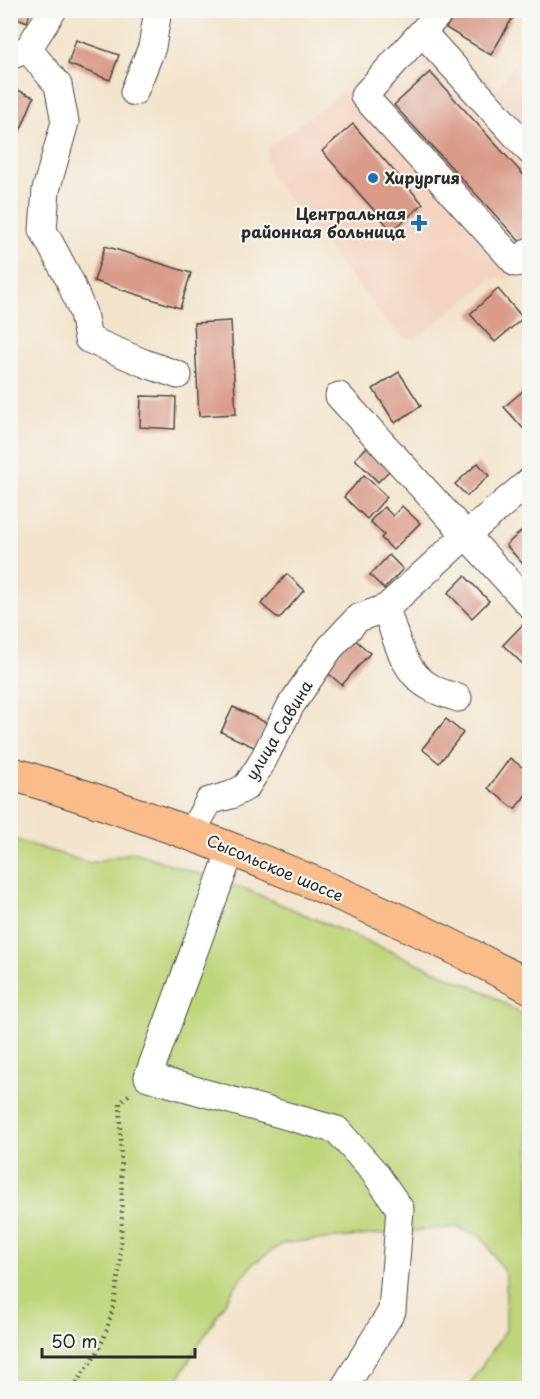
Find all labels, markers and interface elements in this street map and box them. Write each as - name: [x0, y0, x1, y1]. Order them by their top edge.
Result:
- place label: Хирургия: [385, 165, 460, 189]
- marker: Хирургия: [366, 171, 380, 185]
- place label: Центральная районная больница: [241, 201, 406, 243]
- marker: Центральная районная больница: [410, 214, 428, 232]
- street label: улица Савина: [239, 675, 317, 784]
- street label: Сысольское шоссе: [203, 827, 348, 907]
- scale bar: [42, 1321, 195, 1359]
- text: 50 m: [51, 1327, 98, 1354]

